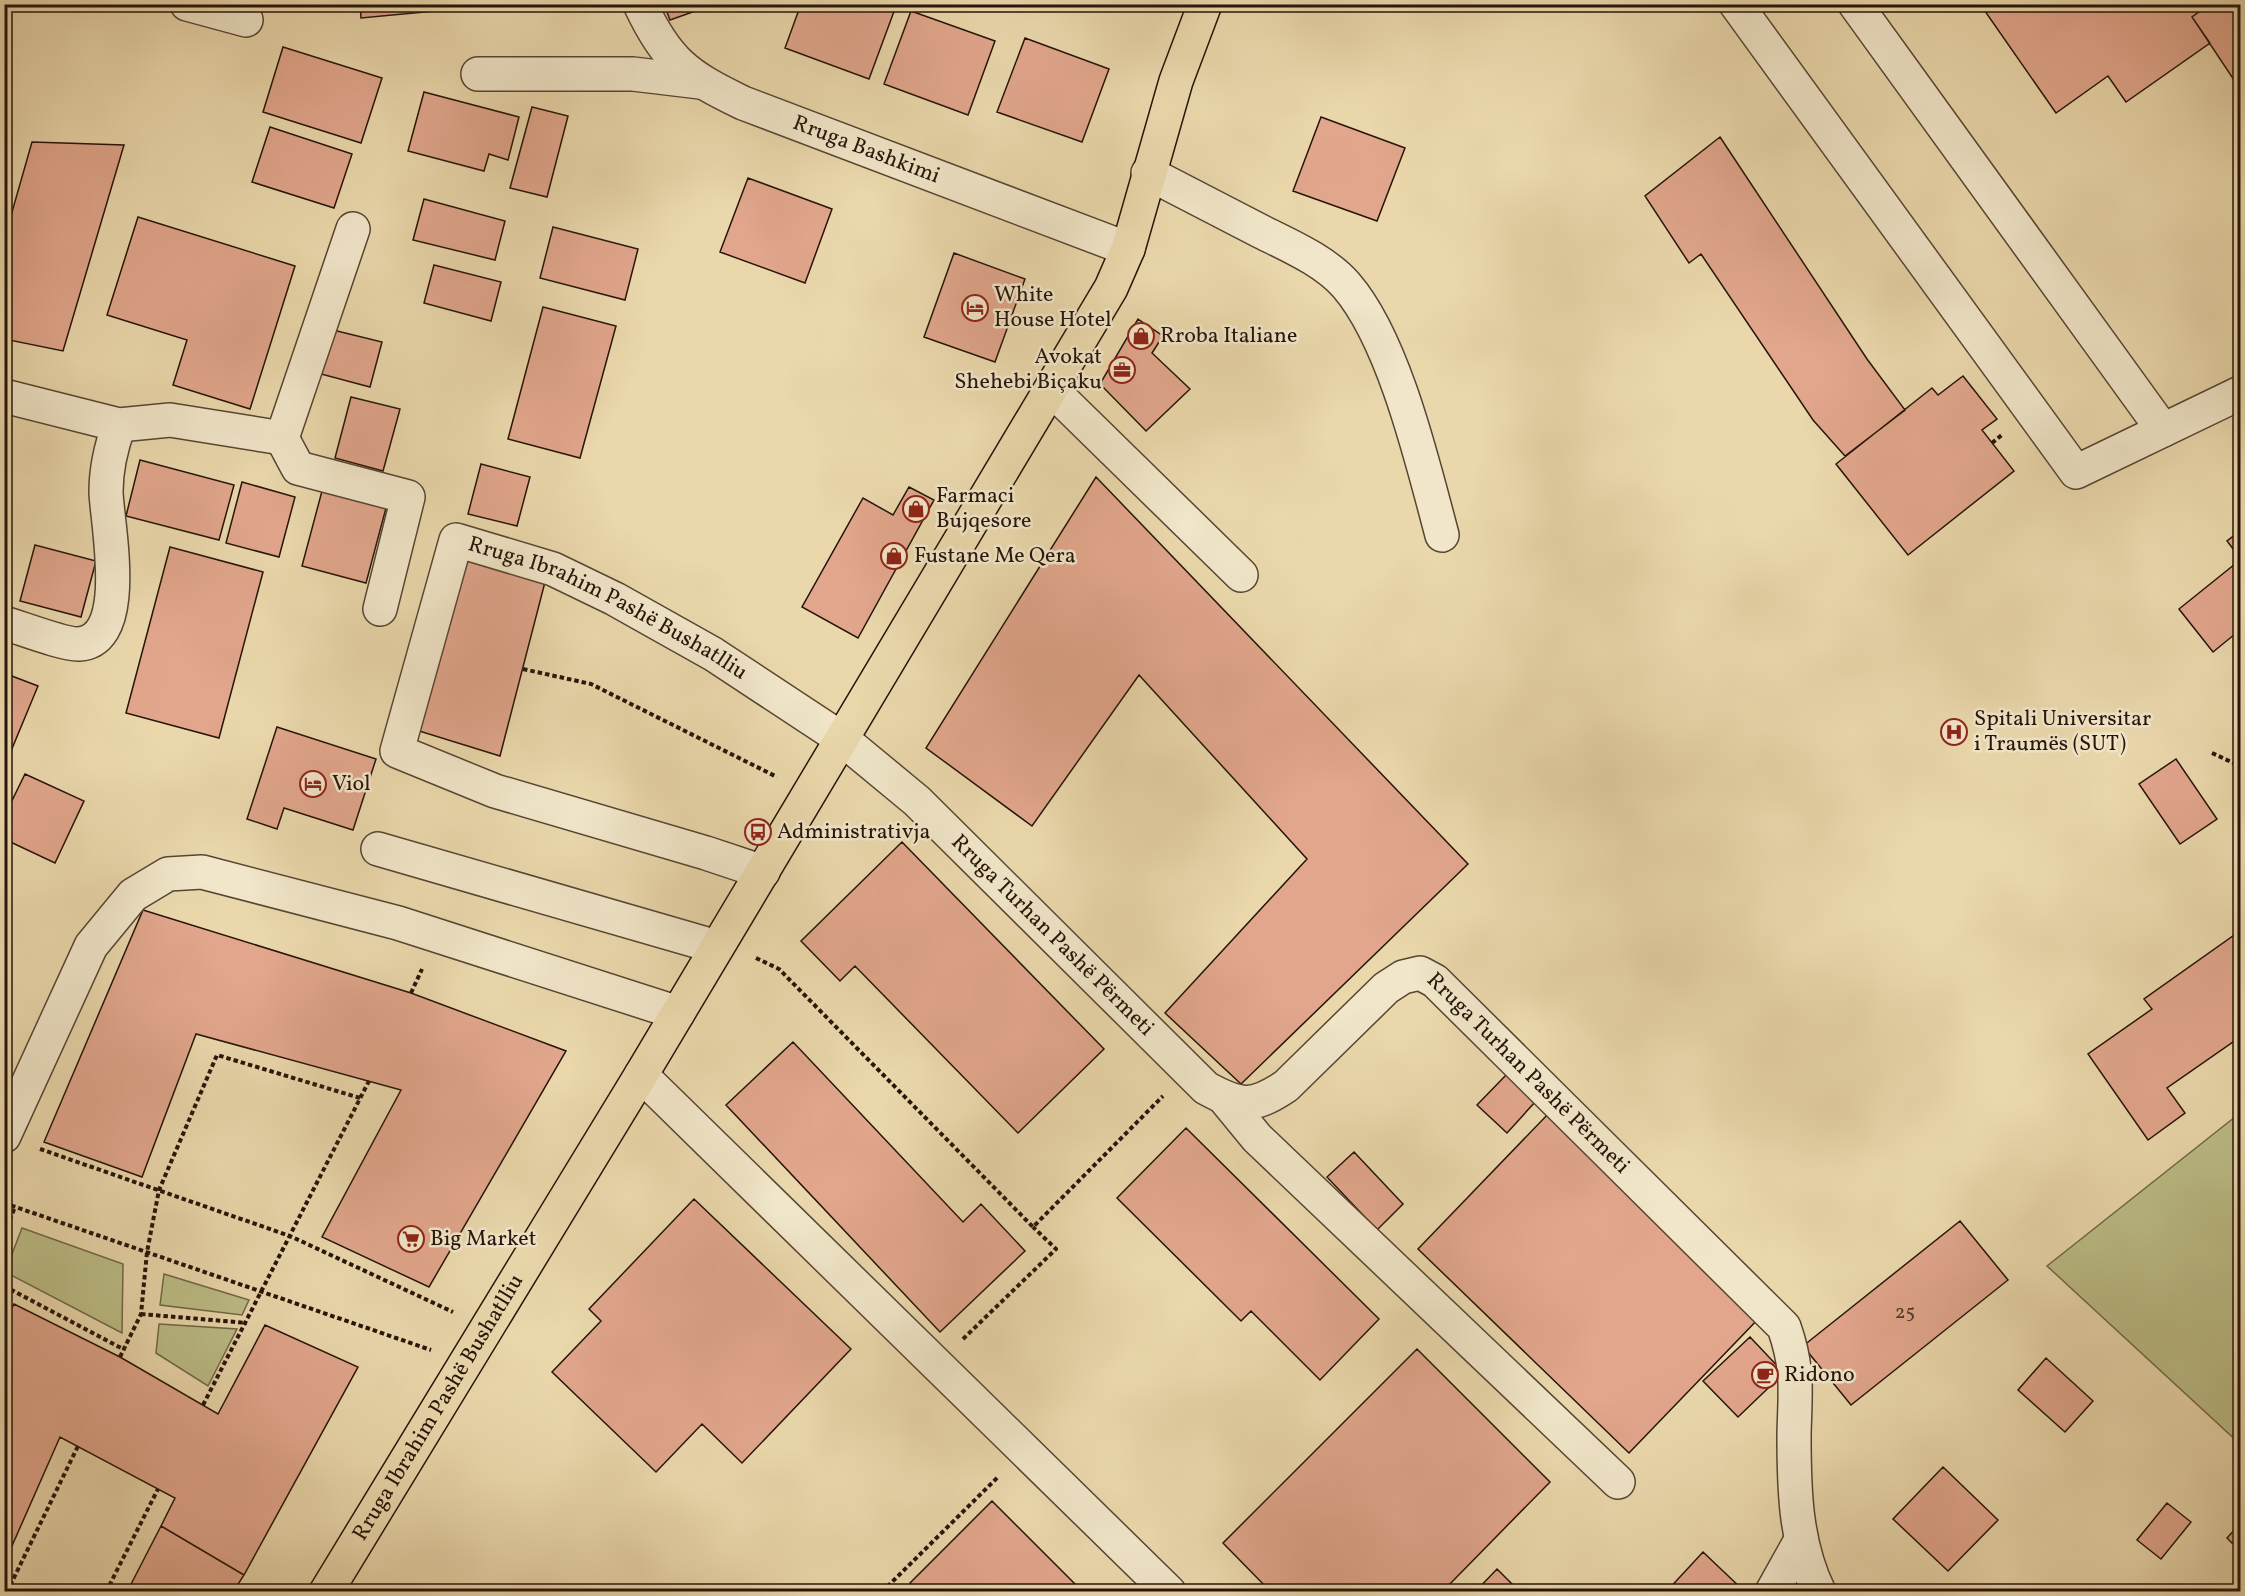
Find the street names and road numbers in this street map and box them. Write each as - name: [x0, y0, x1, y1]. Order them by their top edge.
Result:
- street label: Rruga Bashkimi: [788, 108, 944, 192]
- street label: Rruga Ibrahim Pashë Bushatlliu: [464, 529, 753, 688]
- street label: Rruga Turhan Pashë Përmeti: [944, 827, 1161, 1043]
- street label: Rruga Turhan Pashë Përmeti: [1419, 965, 1637, 1181]
- street label: Rruga Ibrahim Pashë Bushatlliu: [345, 1268, 532, 1547]

